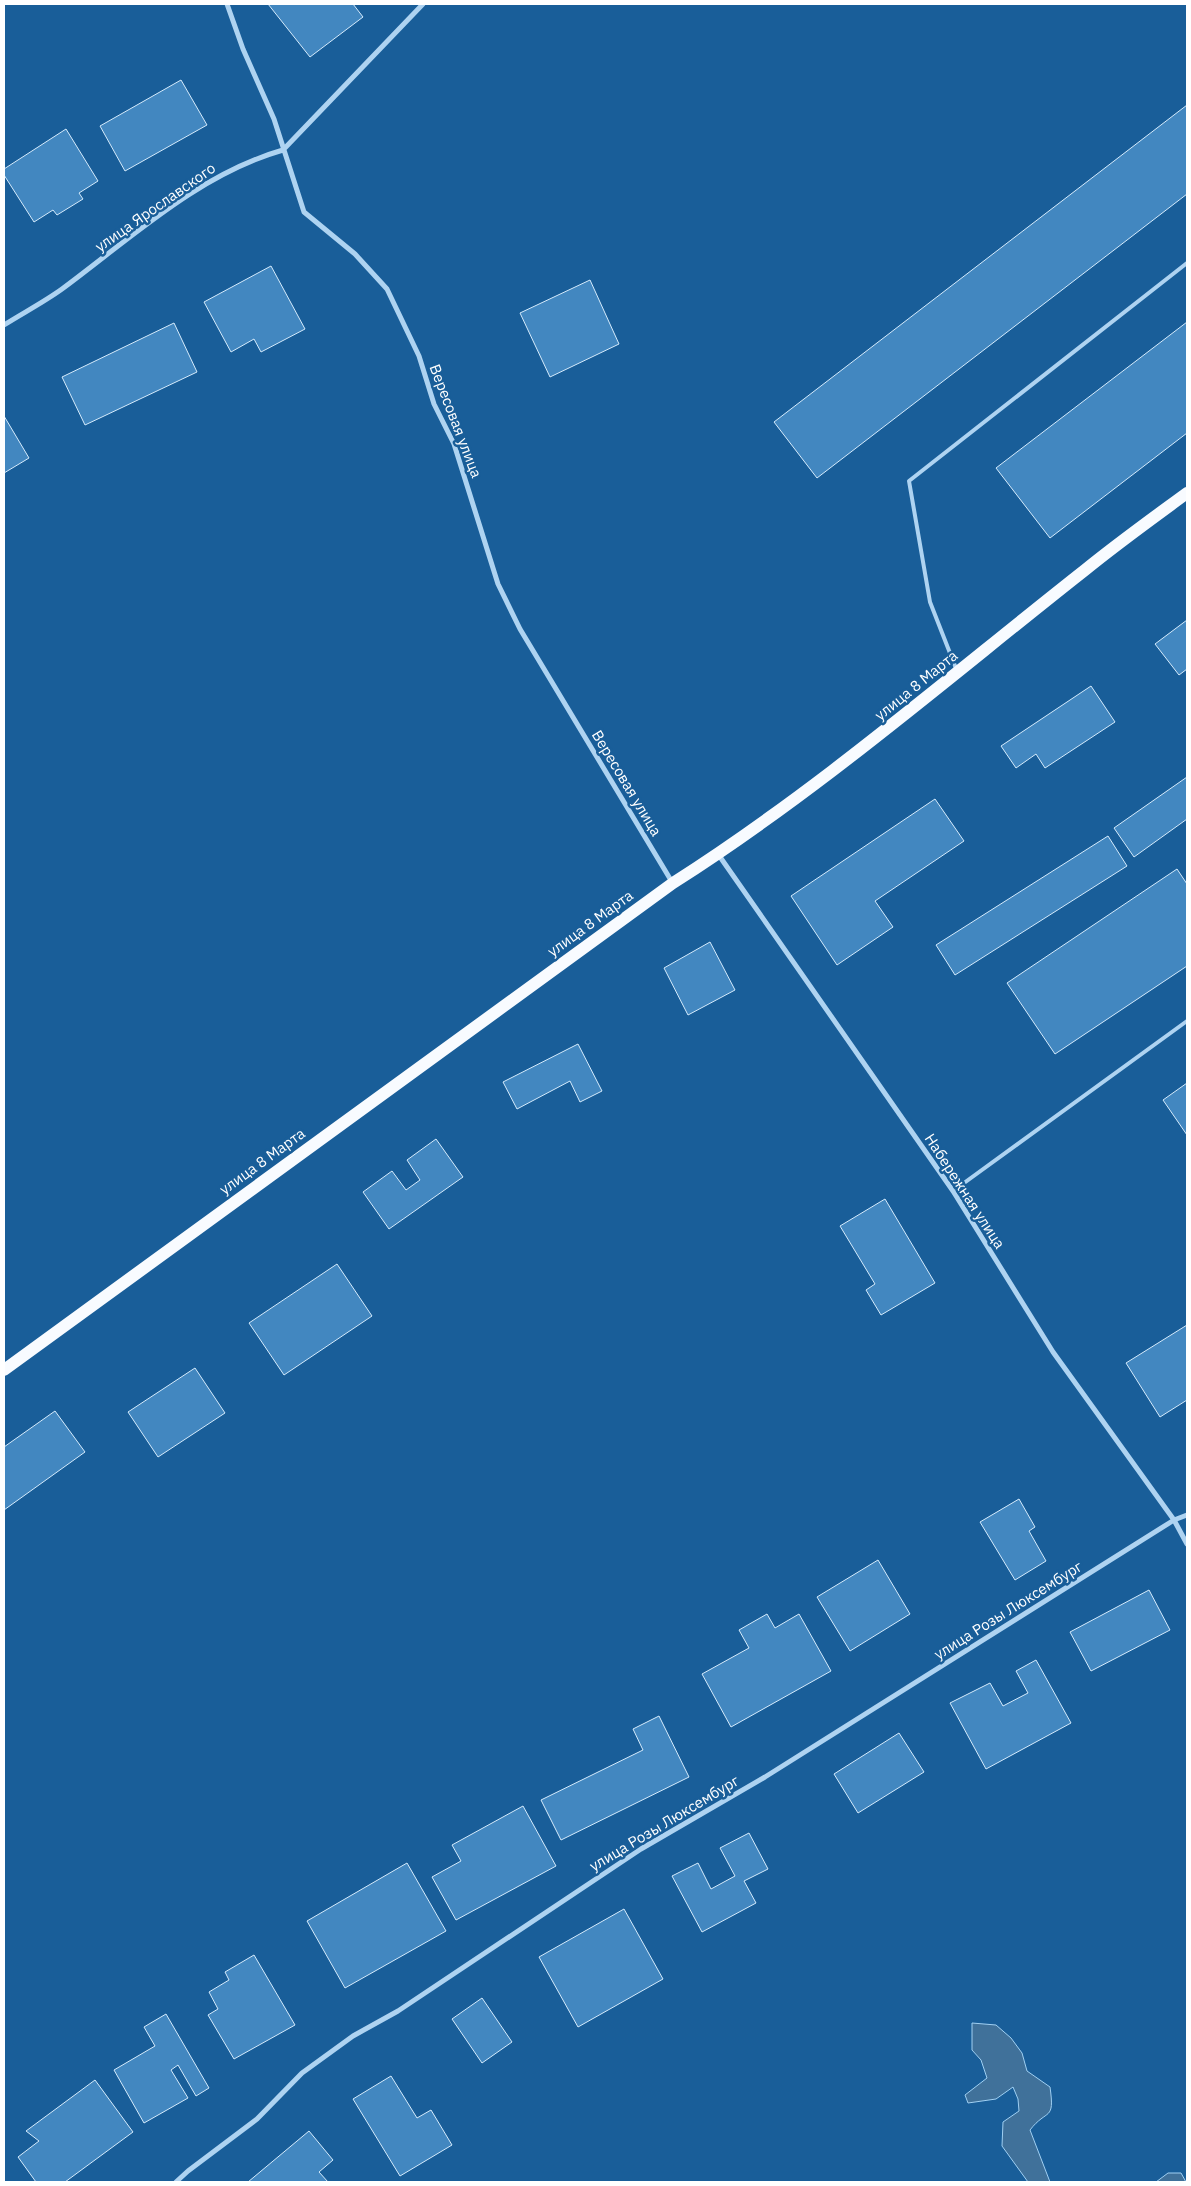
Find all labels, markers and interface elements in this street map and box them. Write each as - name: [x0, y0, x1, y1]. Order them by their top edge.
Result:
- street label: улица Ярославского: [91, 158, 219, 256]
- street label: Вересовая улица: [426, 361, 486, 481]
- street label: улица 8 Марта: [871, 646, 961, 724]
- street label: Вересовая улица: [588, 727, 666, 839]
- street label: улица 8 Марта: [543, 886, 637, 960]
- street label: улица 8 Марта: [215, 1124, 309, 1198]
- street label: Набережная улица: [921, 1130, 1009, 1252]
- street label: улица Розы Люксембург: [930, 1556, 1086, 1663]
- street label: улица Розы Люксембург: [586, 1771, 743, 1875]

